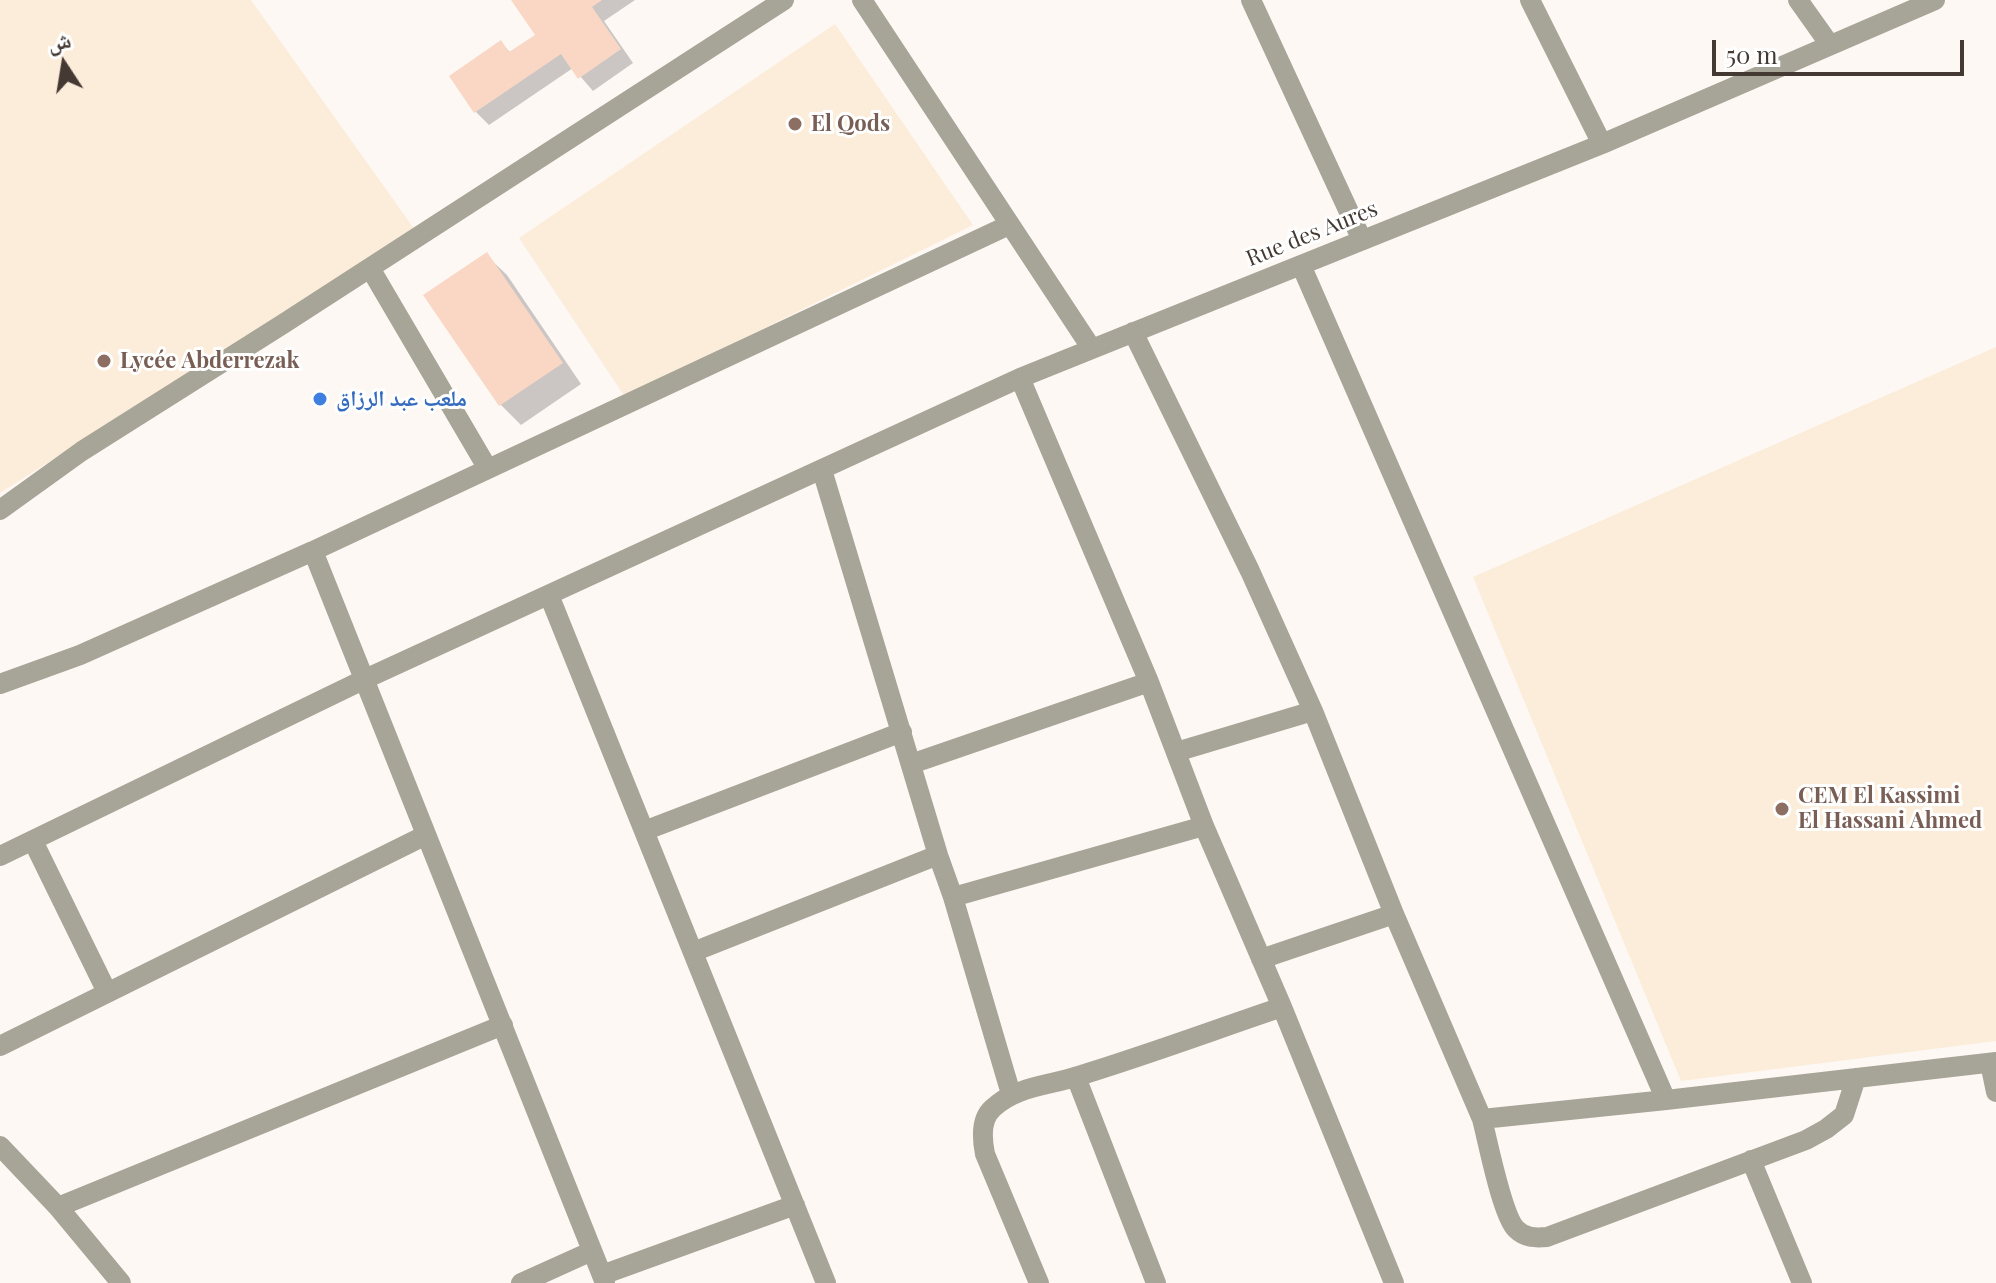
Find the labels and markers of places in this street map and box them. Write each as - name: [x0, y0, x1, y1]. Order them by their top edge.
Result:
- place label: El Qods: [811, 111, 890, 137]
- marker: El Qods: [786, 115, 804, 133]
- place label: Lycée Abderrezak: [120, 348, 299, 374]
- marker: Lycée Abderrezak: [95, 352, 113, 370]
- place label: ملعب عبد الرزاق: [336, 386, 467, 412]
- marker: ملعب عبد الرزاق: [311, 390, 329, 408]
- place label: CEM El Kassimi El Hassani Ahmed: [1798, 783, 1982, 834]
- marker: CEM El Kassimi El Hassani Ahmed: [1773, 800, 1791, 818]

